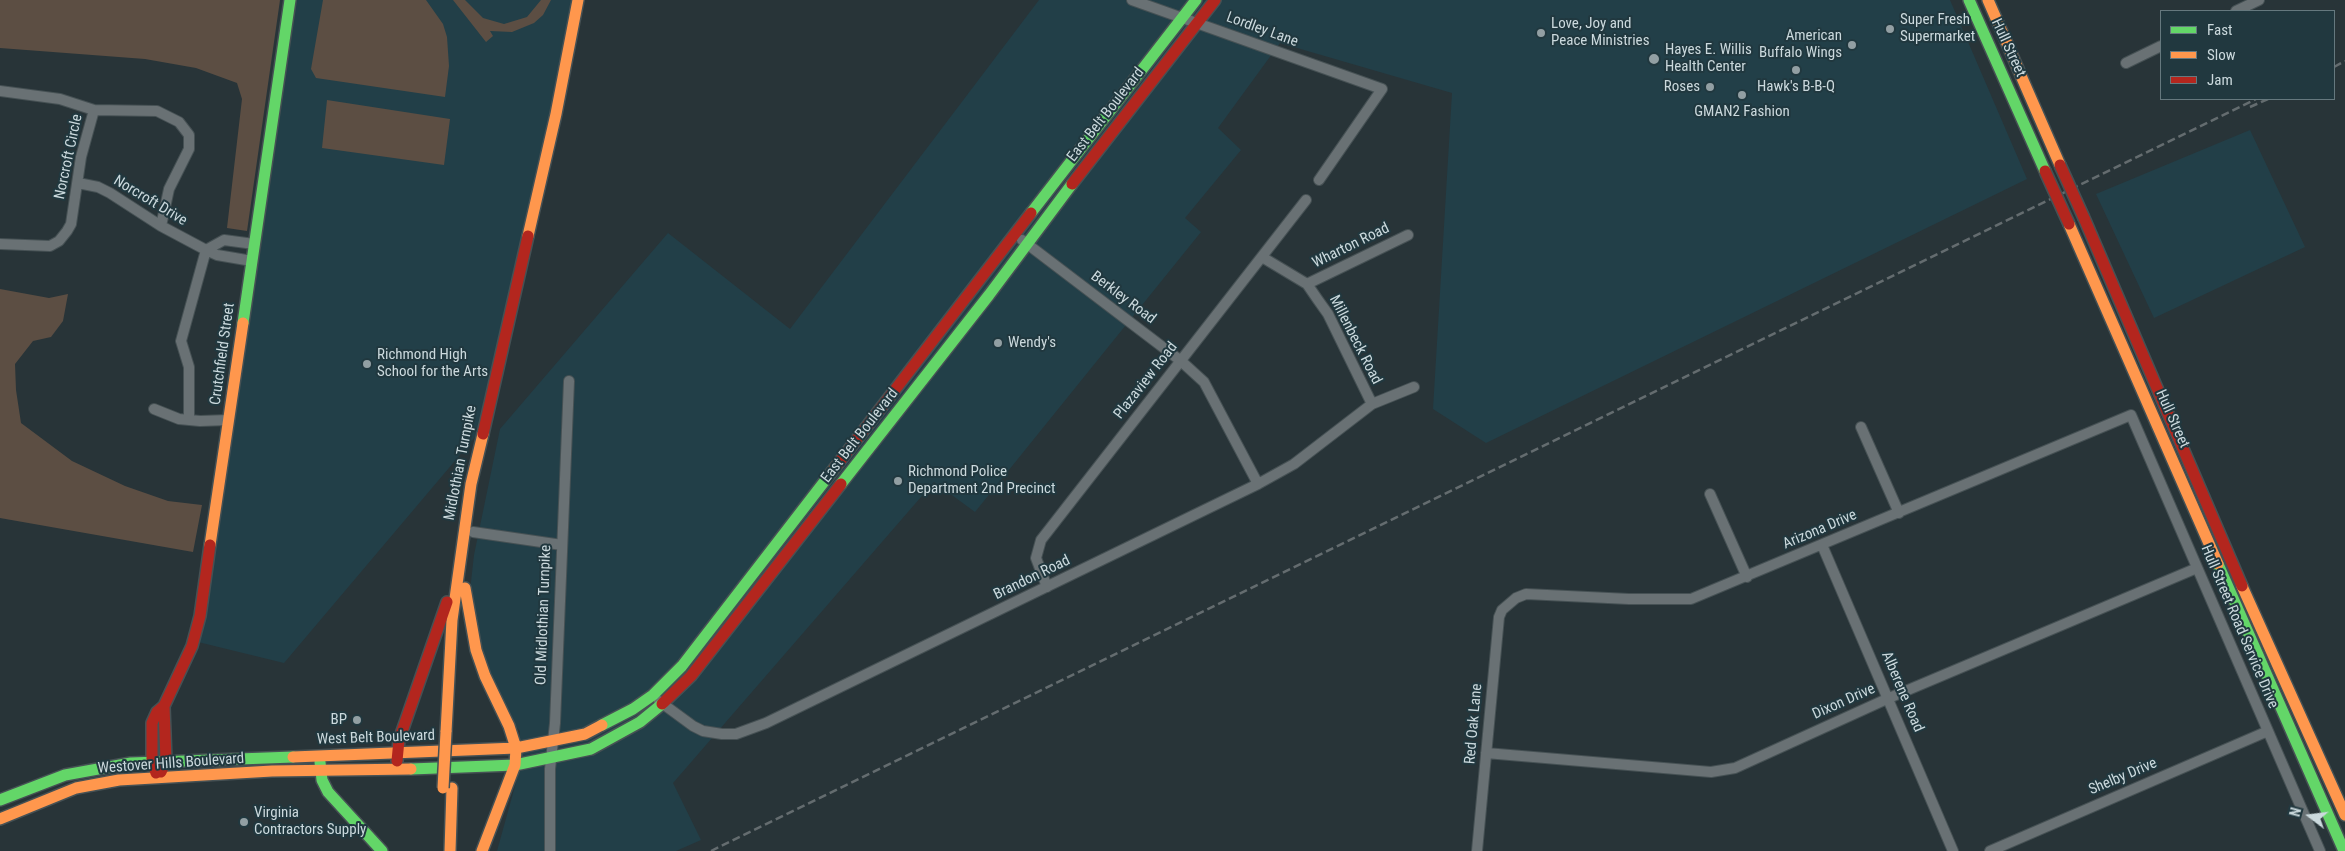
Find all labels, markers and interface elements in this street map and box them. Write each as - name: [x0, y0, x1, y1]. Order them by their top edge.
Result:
- street label: Lordley Lane: [1224, 9, 1300, 51]
- legend: [2160, 10, 2335, 100]
- place label: Super Fresh Supermarket: [1900, 11, 1975, 46]
- place label: Love, Joy and Peace Ministries: [1551, 15, 1649, 50]
- street label: Hull Street: [1987, 16, 2029, 80]
- text: Fast: [2207, 21, 2232, 39]
- marker: Super Fresh Supermarket: [1884, 23, 1896, 35]
- marker: Love, Joy and Peace Ministries: [1535, 27, 1547, 39]
- place label: American Buffalo Wings: [1759, 27, 1842, 62]
- marker: American Buffalo Wings: [1846, 39, 1858, 51]
- place label: Hayes E. Willis Health Center: [1665, 41, 1752, 76]
- text: Slow: [2207, 46, 2236, 64]
- marker: Hayes E. Willis Health Center: [1647, 52, 1661, 66]
- street label: East Belt Boulevard: [1064, 64, 1148, 166]
- marker: Hawk's B-B-Q: [1790, 64, 1802, 76]
- text: Jam: [2207, 71, 2233, 89]
- place label: Roses: [1664, 78, 1700, 96]
- place label: Hawk's B-B-Q: [1757, 78, 1835, 96]
- marker: Roses: [1704, 81, 1716, 93]
- marker: GMAN2 Fashion: [1736, 89, 1748, 101]
- place label: GMAN2 Fashion: [1694, 103, 1790, 121]
- street label: Norcroft Circle: [51, 113, 87, 201]
- street label: Norcroft Drive: [110, 172, 190, 230]
- street label: Wharton Road: [1310, 220, 1392, 272]
- street label: Berkley Road: [1087, 268, 1159, 328]
- street label: Millenbeck Road: [1325, 292, 1385, 388]
- street label: Crutchfield Street: [207, 302, 239, 406]
- place label: Wendy's: [1008, 334, 1056, 352]
- marker: Wendy's: [992, 337, 1004, 349]
- street label: Plazaview Road: [1110, 339, 1182, 423]
- place label: Richmond High School for the Arts: [377, 346, 488, 381]
- marker: Richmond High School for the Arts: [361, 358, 373, 370]
- street label: East Belt Boulevard: [818, 385, 902, 487]
- street label: Hull Street: [2151, 387, 2193, 451]
- street label: Midlothian Turnpike: [441, 404, 481, 522]
- place label: Richmond Police Department 2nd Precinct: [908, 463, 1055, 498]
- marker: Richmond Police Department 2nd Precinct: [892, 475, 904, 487]
- street label: Arizona Drive: [1780, 506, 1860, 554]
- street label: Hull Street Road Service Drive: [2196, 543, 2282, 711]
- street label: Old Midlothian Turnpike: [533, 545, 555, 685]
- street label: Brandon Road: [991, 552, 1073, 604]
- street label: Alberene Road: [1877, 649, 1927, 735]
- street label: Dixon Drive: [1810, 680, 1878, 724]
- street label: Red Oak Lane: [1462, 683, 1486, 765]
- place label: BP: [330, 711, 347, 729]
- marker: BP: [351, 714, 363, 726]
- street label: West Belt Boulevard: [317, 727, 435, 749]
- street label: Westover Hills Boulevard: [97, 750, 245, 778]
- street label: Shelby Drive: [2086, 755, 2160, 799]
- north arrow: [2285, 791, 2335, 841]
- place label: Virginia Contractors Supply: [254, 804, 366, 839]
- text: N: [2287, 806, 2304, 818]
- marker: Virginia Contractors Supply: [238, 816, 250, 828]

